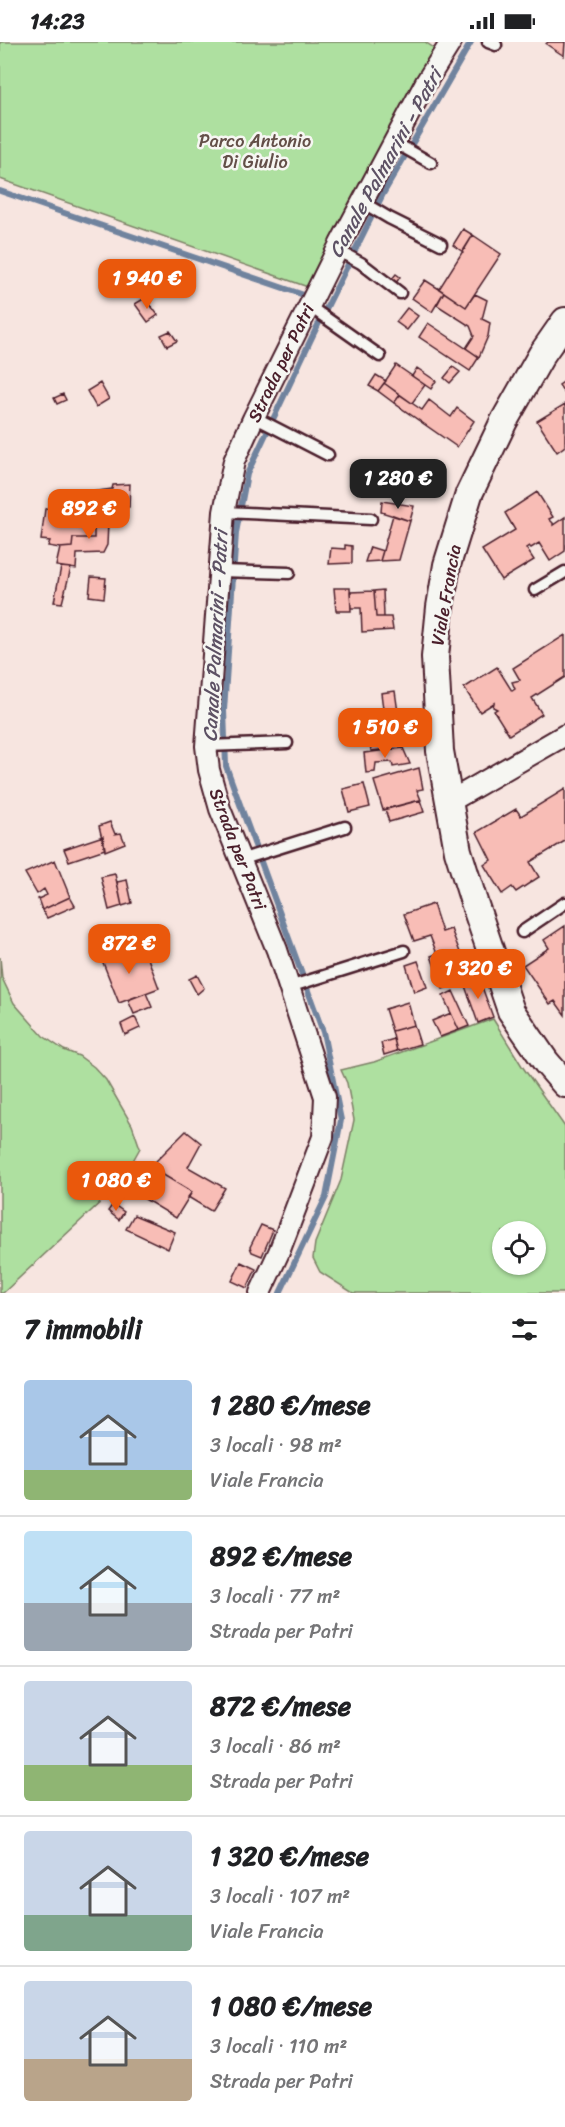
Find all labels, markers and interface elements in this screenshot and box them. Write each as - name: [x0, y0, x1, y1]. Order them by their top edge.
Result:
- text: 14:23: [30, 2, 85, 41]
- water label: Canale Palmarini - Patri: [319, 59, 454, 264]
- park label: Parco Antonio Di Giulio: [199, 125, 311, 178]
- pin: 1 940 €: [92, 259, 202, 310]
- text: 1 940 €: [112, 261, 182, 296]
- street label: Strada per Patri: [238, 297, 324, 428]
- pin: 1 280 €: [343, 459, 453, 510]
- text: 1 280 €: [364, 461, 432, 496]
- pin: 892 €: [47, 489, 131, 540]
- text: 892 €: [62, 491, 116, 526]
- water label: Canale Palmarini - Patri: [192, 526, 239, 743]
- street label: Viale Francia: [421, 542, 471, 648]
- pin: 1 510 €: [330, 708, 440, 759]
- text: 1 510 €: [352, 710, 418, 745]
- street label: Strada per Patri: [200, 783, 276, 916]
- pin: 872 €: [87, 924, 171, 975]
- text: 872 €: [102, 926, 156, 961]
- pin: 1 320 €: [423, 949, 533, 1000]
- text: 1 320 €: [444, 951, 512, 986]
- pin: 1 080 €: [61, 1161, 171, 1212]
- text: 1 080 €: [81, 1163, 151, 1198]
- map controls: [492, 1221, 546, 1275]
- button: locate: [492, 1221, 546, 1275]
- text: 7 immobili: [24, 1306, 142, 1352]
- icon: filters: [508, 1313, 541, 1346]
- text: 1 280 €/mese: [210, 1382, 371, 1428]
- icon: home: [72, 1404, 144, 1476]
- text: 3 locali · 98 m²: [210, 1428, 342, 1463]
- text: Viale Francia: [210, 1463, 324, 1498]
- text: 892 €/mese: [210, 1533, 352, 1579]
- icon: home: [72, 1555, 144, 1627]
- text: 3 locali · 77 m²: [210, 1579, 340, 1614]
- text: Strada per Patri: [210, 1614, 353, 1649]
- text: 872 €/mese: [210, 1683, 351, 1729]
- icon: home: [72, 1705, 144, 1777]
- text: 3 locali · 86 m²: [210, 1729, 341, 1764]
- text: Strada per Patri: [210, 1764, 353, 1799]
- text: 1 320 €/mese: [210, 1833, 369, 1879]
- icon: home: [72, 1855, 144, 1927]
- text: 3 locali · 107 m²: [210, 1879, 350, 1914]
- text: Viale Francia: [210, 1914, 324, 1949]
- text: 1 080 €/mese: [210, 1983, 372, 2029]
- icon: home: [72, 2005, 144, 2077]
- text: 3 locali · 110 m²: [210, 2029, 347, 2064]
- text: Strada per Patri: [210, 2064, 353, 2099]

